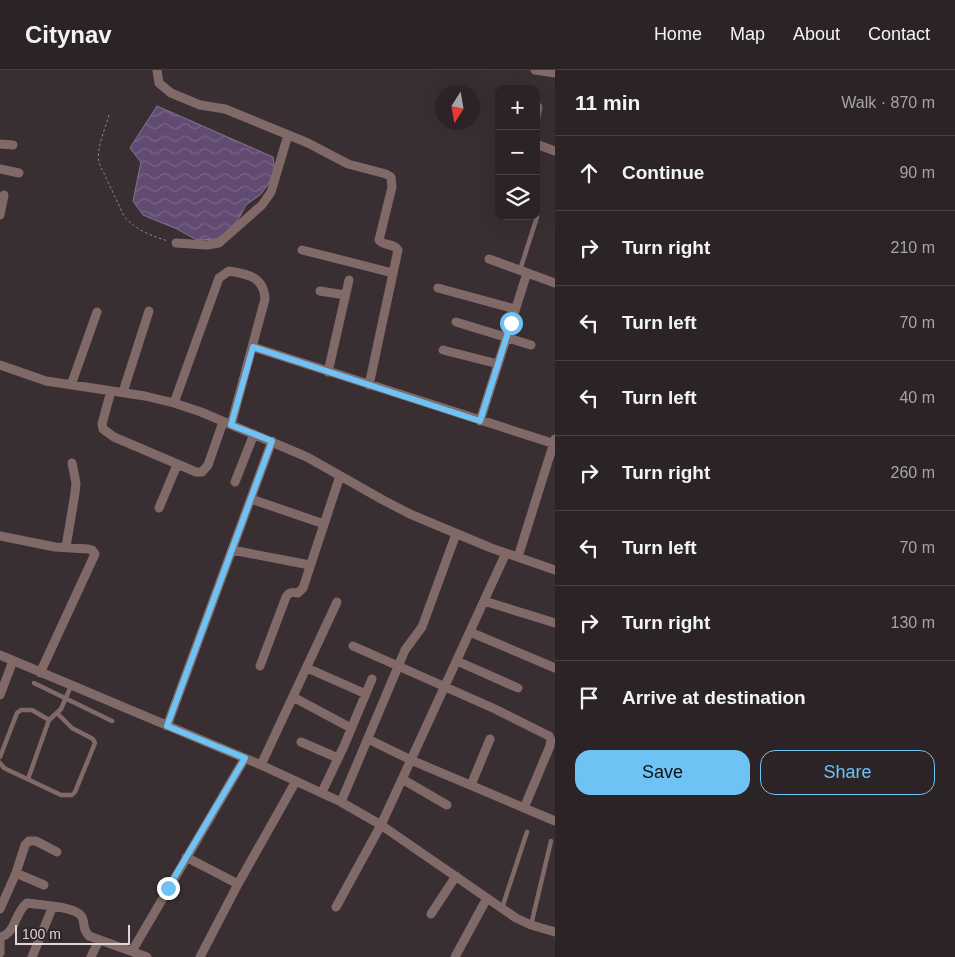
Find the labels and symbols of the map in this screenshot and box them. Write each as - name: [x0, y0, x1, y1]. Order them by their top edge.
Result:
- north arrow: [435, 85, 480, 130]
- route start: [500, 312, 523, 335]
- route end: [157, 877, 180, 900]
- scale bar: [15, 922, 130, 945]

